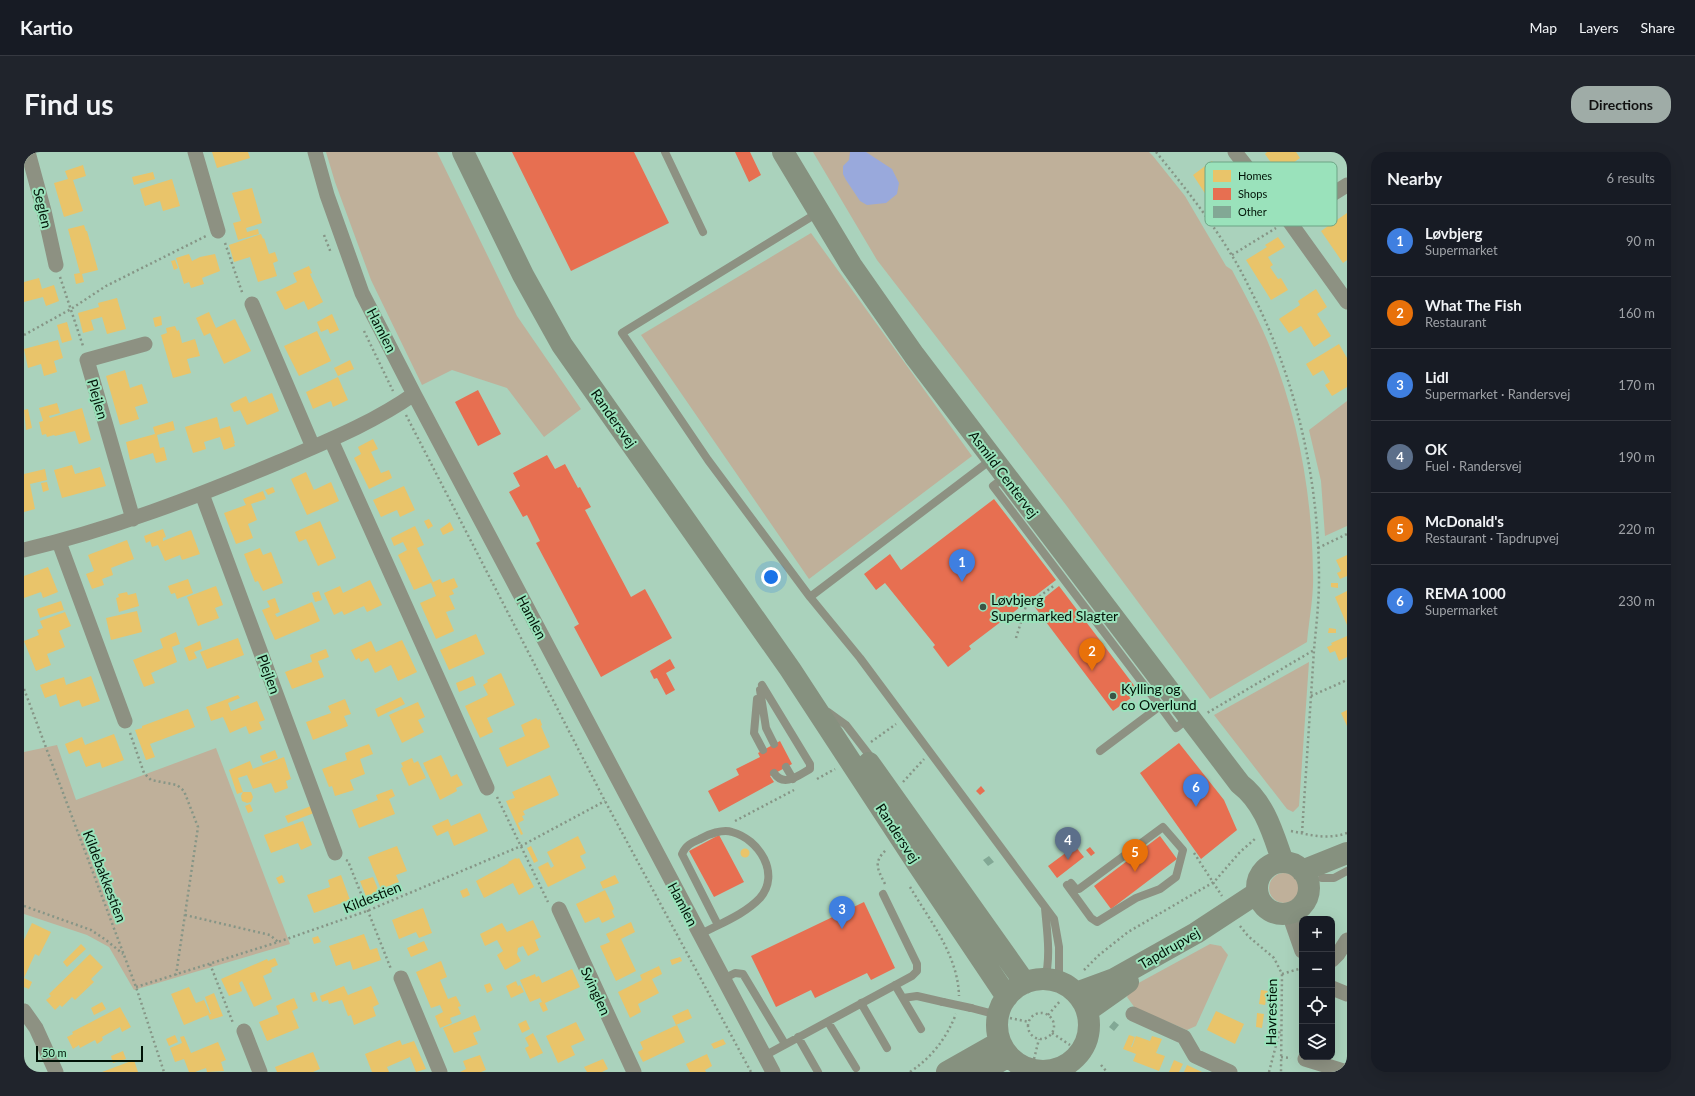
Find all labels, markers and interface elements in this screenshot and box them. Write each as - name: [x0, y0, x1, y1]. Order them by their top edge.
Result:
- text: Kartio: [20, 16, 73, 39]
- text: Map: [1529, 19, 1557, 36]
- text: Layers: [1579, 19, 1619, 36]
- text: Share: [1641, 19, 1675, 36]
- button: Directions: [1571, 86, 1671, 123]
- text: Find us: [24, 87, 114, 121]
- legend: [1205, 162, 1337, 226]
- text: Nearby: [1387, 168, 1442, 189]
- text: Homes: [1238, 169, 1272, 182]
- text: 6 results: [1607, 170, 1655, 186]
- street label: Seglen: [30, 186, 56, 230]
- text: Shops: [1238, 187, 1267, 200]
- text: Other: [1238, 205, 1267, 218]
- text: Løvbjerg: [1425, 224, 1482, 242]
- text: 1: [1396, 233, 1404, 249]
- text: 90 m: [1626, 233, 1655, 249]
- text: Supermarket: [1425, 242, 1498, 258]
- text: What The Fish: [1425, 296, 1522, 314]
- street label: Hamlen: [364, 305, 400, 355]
- text: 2: [1396, 305, 1404, 321]
- text: 160 m: [1618, 305, 1655, 321]
- text: Restaurant: [1425, 314, 1487, 330]
- text: Lidl: [1425, 368, 1449, 386]
- street label: Plejlen: [84, 377, 112, 421]
- text: 3: [1396, 377, 1404, 393]
- text: 170 m: [1618, 377, 1655, 393]
- street label: Randersvej: [588, 385, 640, 451]
- text: Supermarket · Randersvej: [1425, 386, 1570, 402]
- street label: Asmild Centervej: [966, 427, 1042, 521]
- text: OK: [1425, 440, 1447, 458]
- text: 4: [1396, 449, 1404, 465]
- text: 190 m: [1618, 449, 1655, 465]
- text: Fuel · Randersvej: [1425, 458, 1522, 474]
- text: McDonald's: [1425, 512, 1504, 530]
- text: 5: [1396, 521, 1404, 537]
- text: 220 m: [1618, 521, 1655, 537]
- text: Restaurant · Tapdrupvej: [1425, 530, 1559, 546]
- pin: 1: [949, 549, 975, 582]
- your location: [761, 567, 781, 587]
- text: REMA 1000: [1425, 584, 1506, 602]
- place label: Løvbjerg Supermarked Slagter: [991, 591, 1118, 624]
- street label: Hamlen: [513, 592, 551, 642]
- text: 6: [1396, 593, 1404, 609]
- text: 230 m: [1618, 593, 1655, 609]
- marker: Løvbjerg Supermarked Slagter: [978, 602, 988, 612]
- text: Supermarket: [1425, 602, 1498, 618]
- pin: 2: [1079, 638, 1105, 671]
- street label: Plejlen: [254, 652, 284, 696]
- place label: Kylling og co Overlund: [1121, 680, 1197, 713]
- marker: Kylling og co Overlund: [1108, 691, 1118, 701]
- pin: 6: [1183, 774, 1209, 807]
- street label: Randersvej: [872, 800, 924, 866]
- pin: 4: [1055, 827, 1081, 860]
- street label: Kildebakkestien: [80, 828, 130, 924]
- pin: 5: [1122, 839, 1148, 872]
- street label: Kildestien: [341, 878, 403, 916]
- street label: Hamlen: [664, 879, 702, 929]
- pin: 3: [829, 896, 855, 929]
- map controls: [1299, 916, 1335, 1060]
- button: +: [1299, 916, 1335, 952]
- street label: Tapdrupvej: [1135, 924, 1203, 972]
- button: −: [1299, 952, 1335, 988]
- street label: Svinglen: [577, 964, 615, 1018]
- street label: Havrestien: [1262, 979, 1280, 1045]
- button: locate: [1299, 988, 1335, 1024]
- button: layers: [1299, 1024, 1335, 1060]
- scale bar: [36, 1044, 143, 1063]
- text: 50 m: [42, 1046, 67, 1059]

